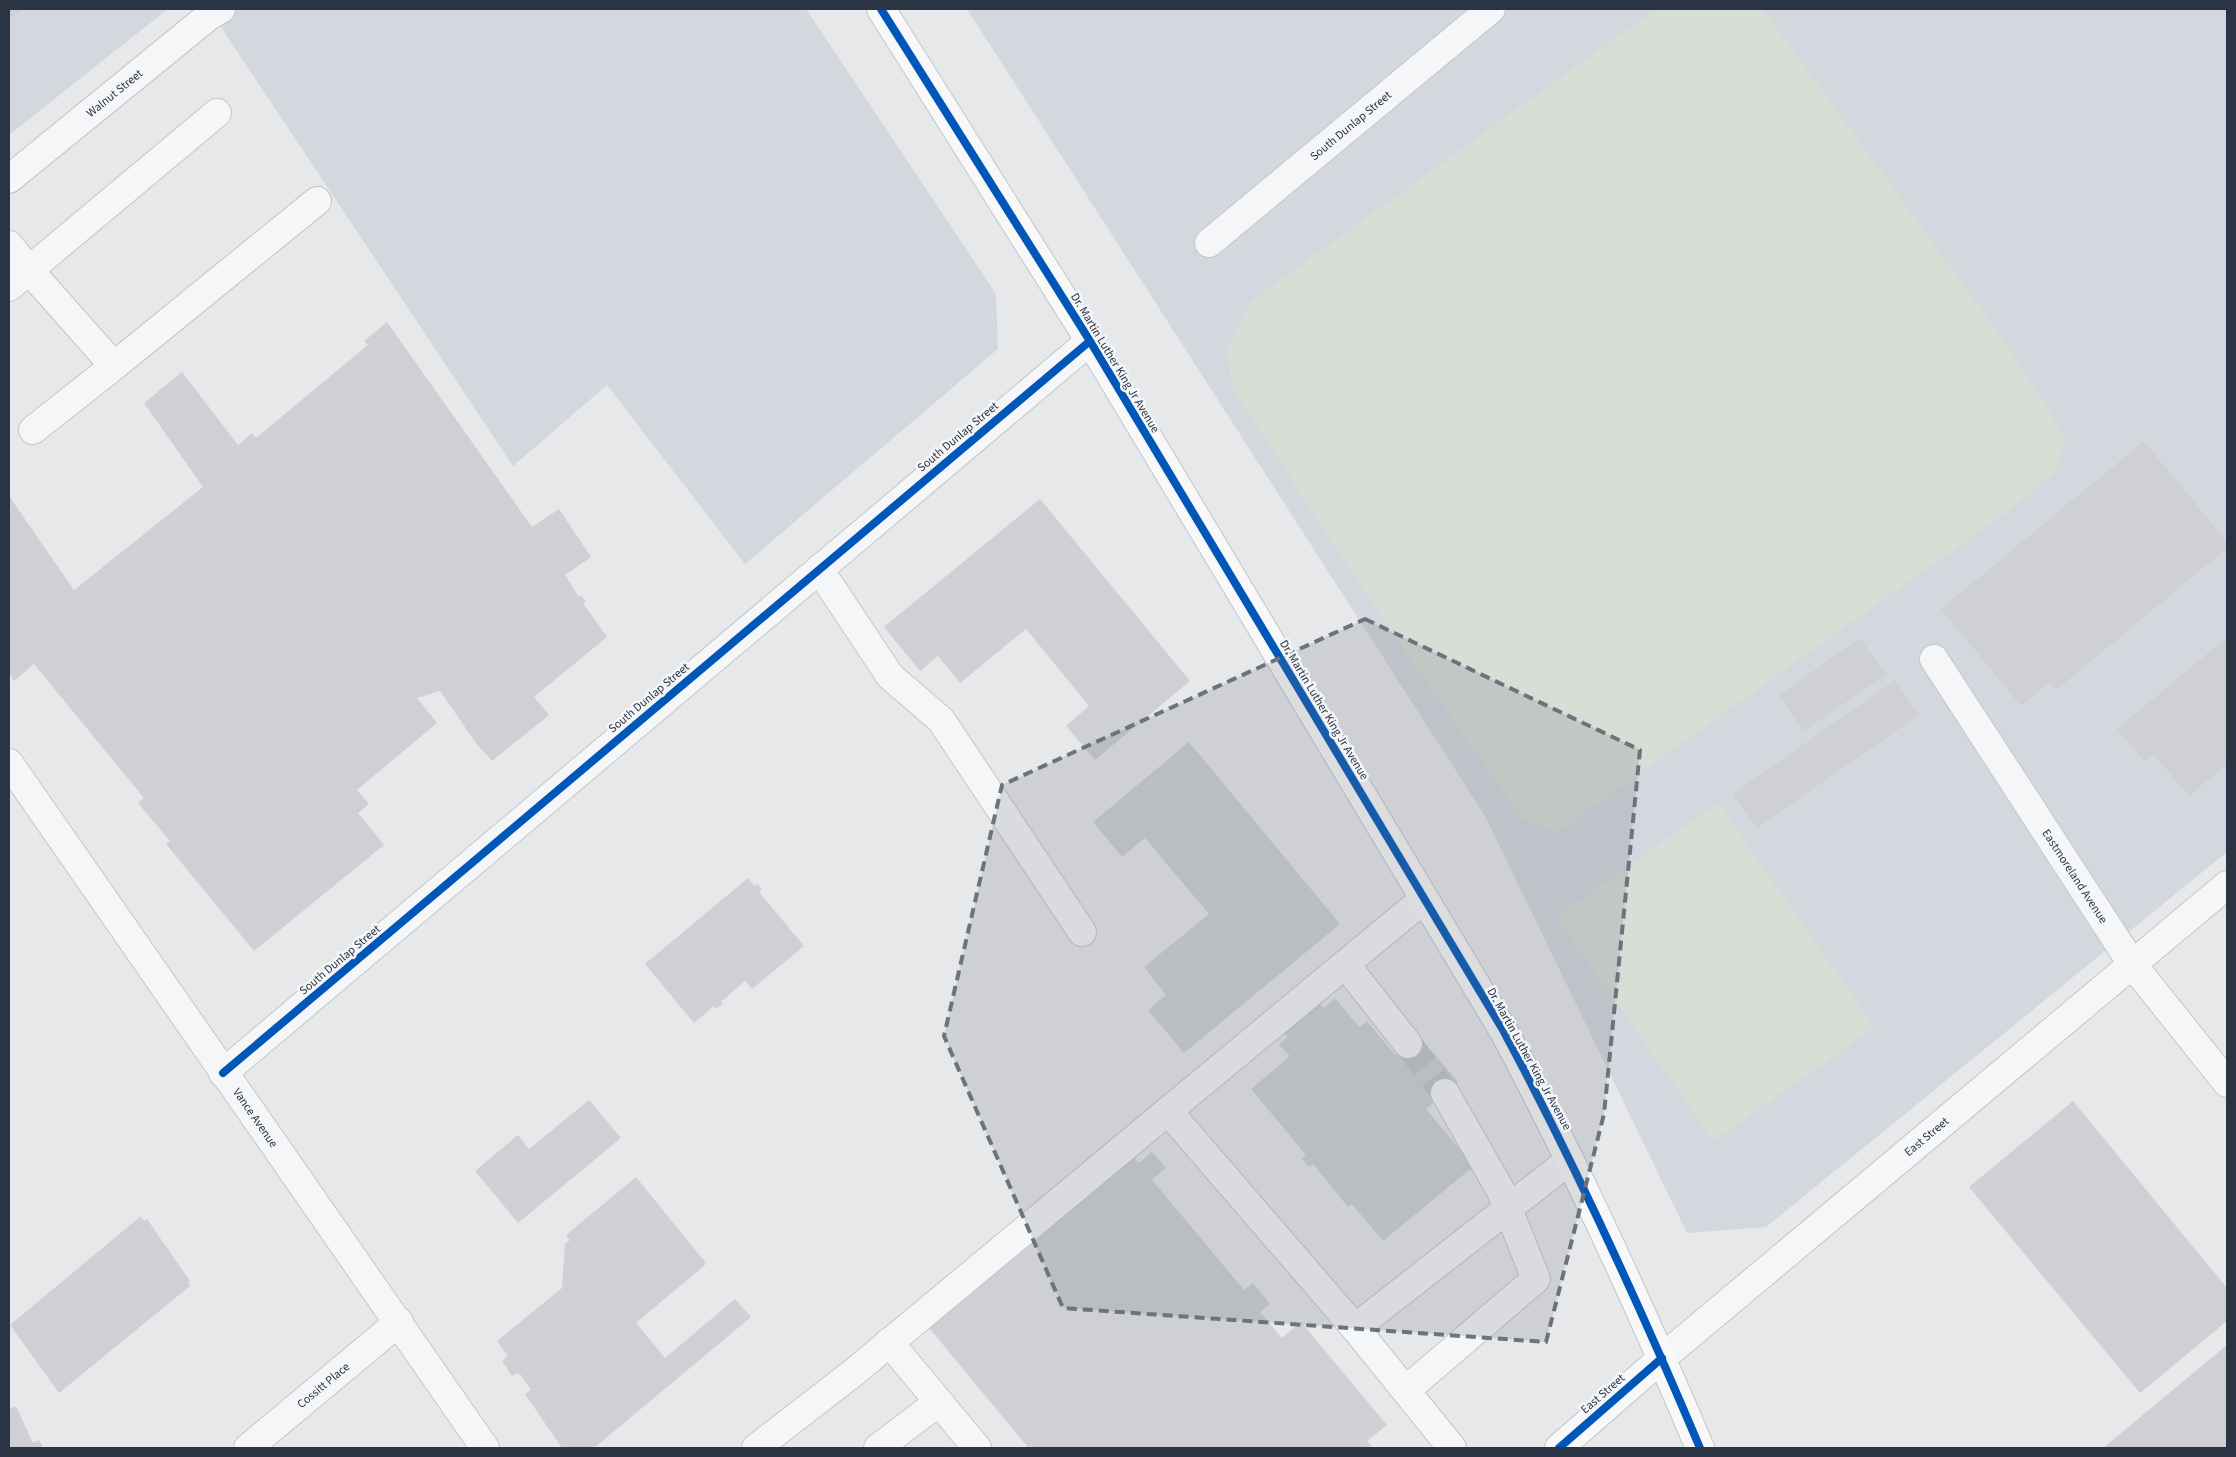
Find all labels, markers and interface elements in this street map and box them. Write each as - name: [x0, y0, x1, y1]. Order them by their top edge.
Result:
- street label: Walnut Street: [83, 65, 146, 121]
- street label: South Dunlap Street: [1306, 87, 1395, 164]
- street label: Dr. Martin Luther King Jr Avenue: [1066, 290, 1164, 436]
- street label: South Dunlap Street: [914, 398, 1002, 476]
- street label: Dr. Martin Luther King Jr Avenue: [1275, 637, 1373, 783]
- street label: South Dunlap Street: [605, 659, 693, 737]
- street label: Eastmoreland Avenue: [2038, 826, 2112, 927]
- street label: South Dunlap Street: [296, 921, 384, 999]
- street label: Dr. Martin Luther King Jr Avenue: [1483, 985, 1575, 1133]
- street label: Vance Avenue: [229, 1085, 282, 1151]
- street label: East Street: [1900, 1113, 1953, 1160]
- street label: Cossitt Place: [293, 1358, 353, 1412]
- street label: East Street: [1577, 1370, 1629, 1418]

